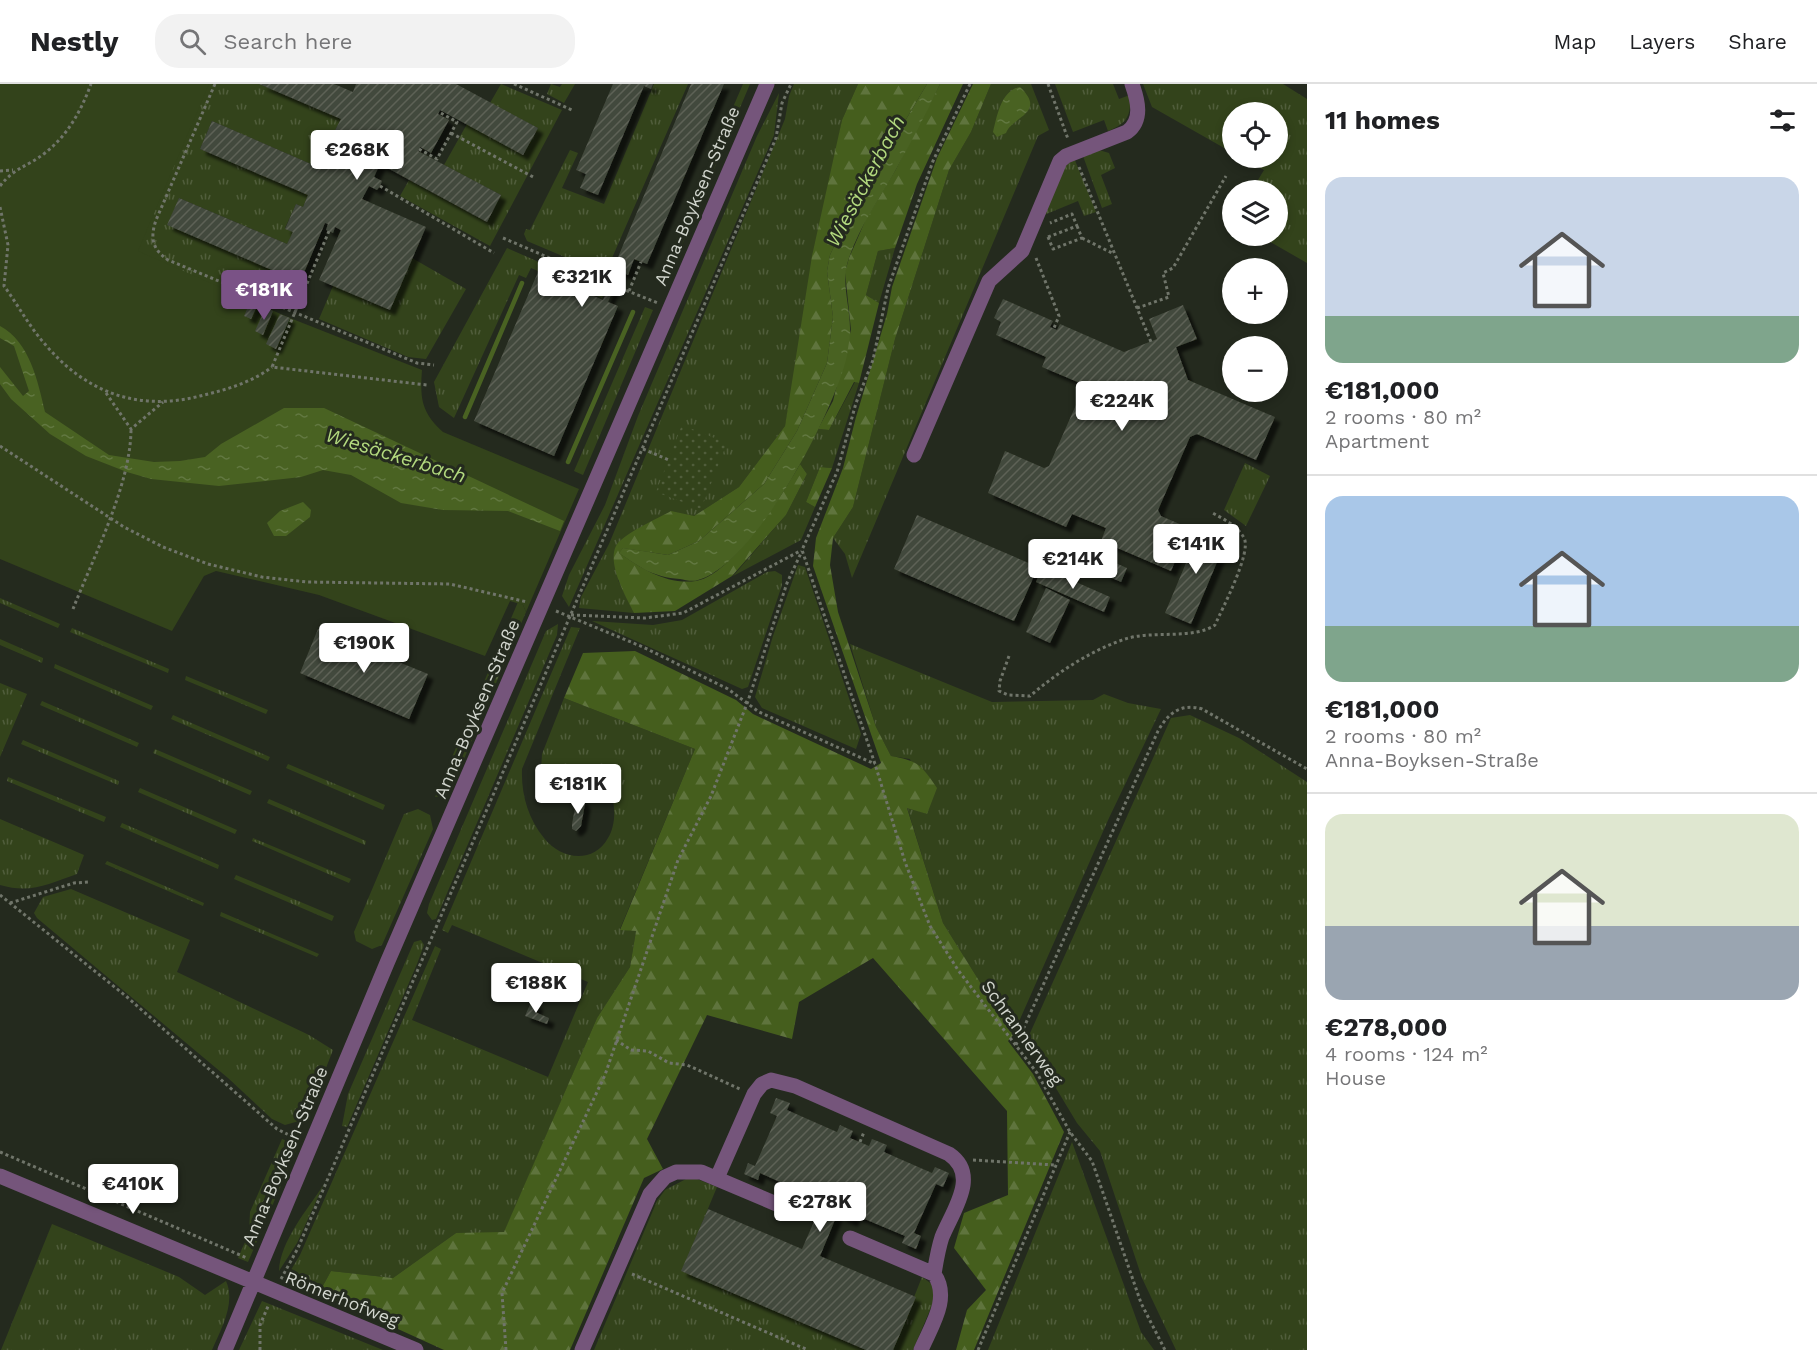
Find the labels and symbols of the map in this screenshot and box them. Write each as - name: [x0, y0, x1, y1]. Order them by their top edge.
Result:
- street label: Anna-Boyksen-Straße: [649, 103, 744, 288]
- water label: Wiesäckerbach: [820, 111, 910, 251]
- pin: €268K: [315, 130, 399, 181]
- pin: €321K: [540, 257, 624, 308]
- pin: €181K: [222, 270, 306, 321]
- pin: €224K: [1080, 381, 1164, 432]
- water label: Wiesäckerbach: [323, 422, 469, 488]
- pin: €141K: [1154, 524, 1238, 575]
- pin: €214K: [1031, 539, 1115, 590]
- street label: Anna-Boyksen-Straße: [429, 616, 524, 801]
- pin: €190K: [322, 623, 406, 674]
- pin: €181K: [536, 764, 620, 815]
- pin: €188K: [494, 963, 578, 1014]
- street label: Schrannerweg: [977, 976, 1068, 1090]
- street label: Anna-Boyksen-Straße: [237, 1063, 332, 1248]
- pin: €410K: [91, 1164, 175, 1215]
- pin: €278K: [778, 1182, 862, 1233]
- street label: Römerhofweg: [282, 1266, 403, 1331]

